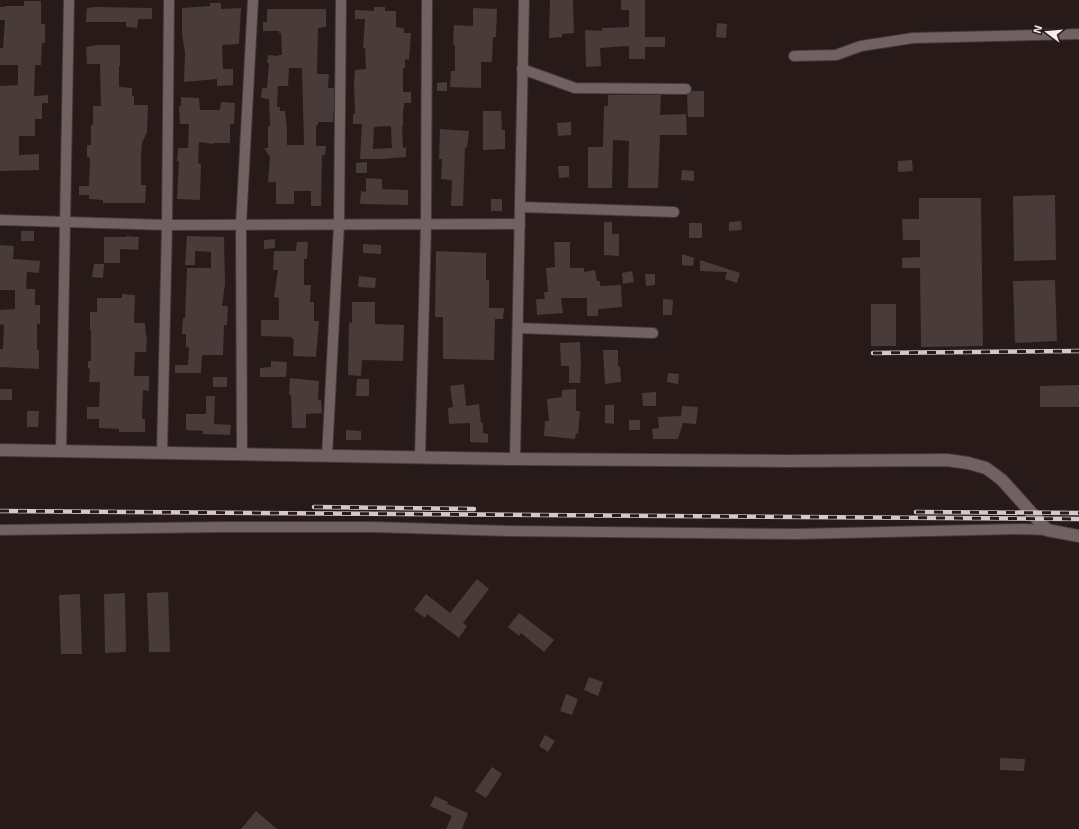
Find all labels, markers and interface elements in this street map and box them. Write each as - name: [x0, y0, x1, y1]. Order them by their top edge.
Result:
- north arrow: [1027, 12, 1067, 52]
- text: N: [1030, 23, 1044, 35]

